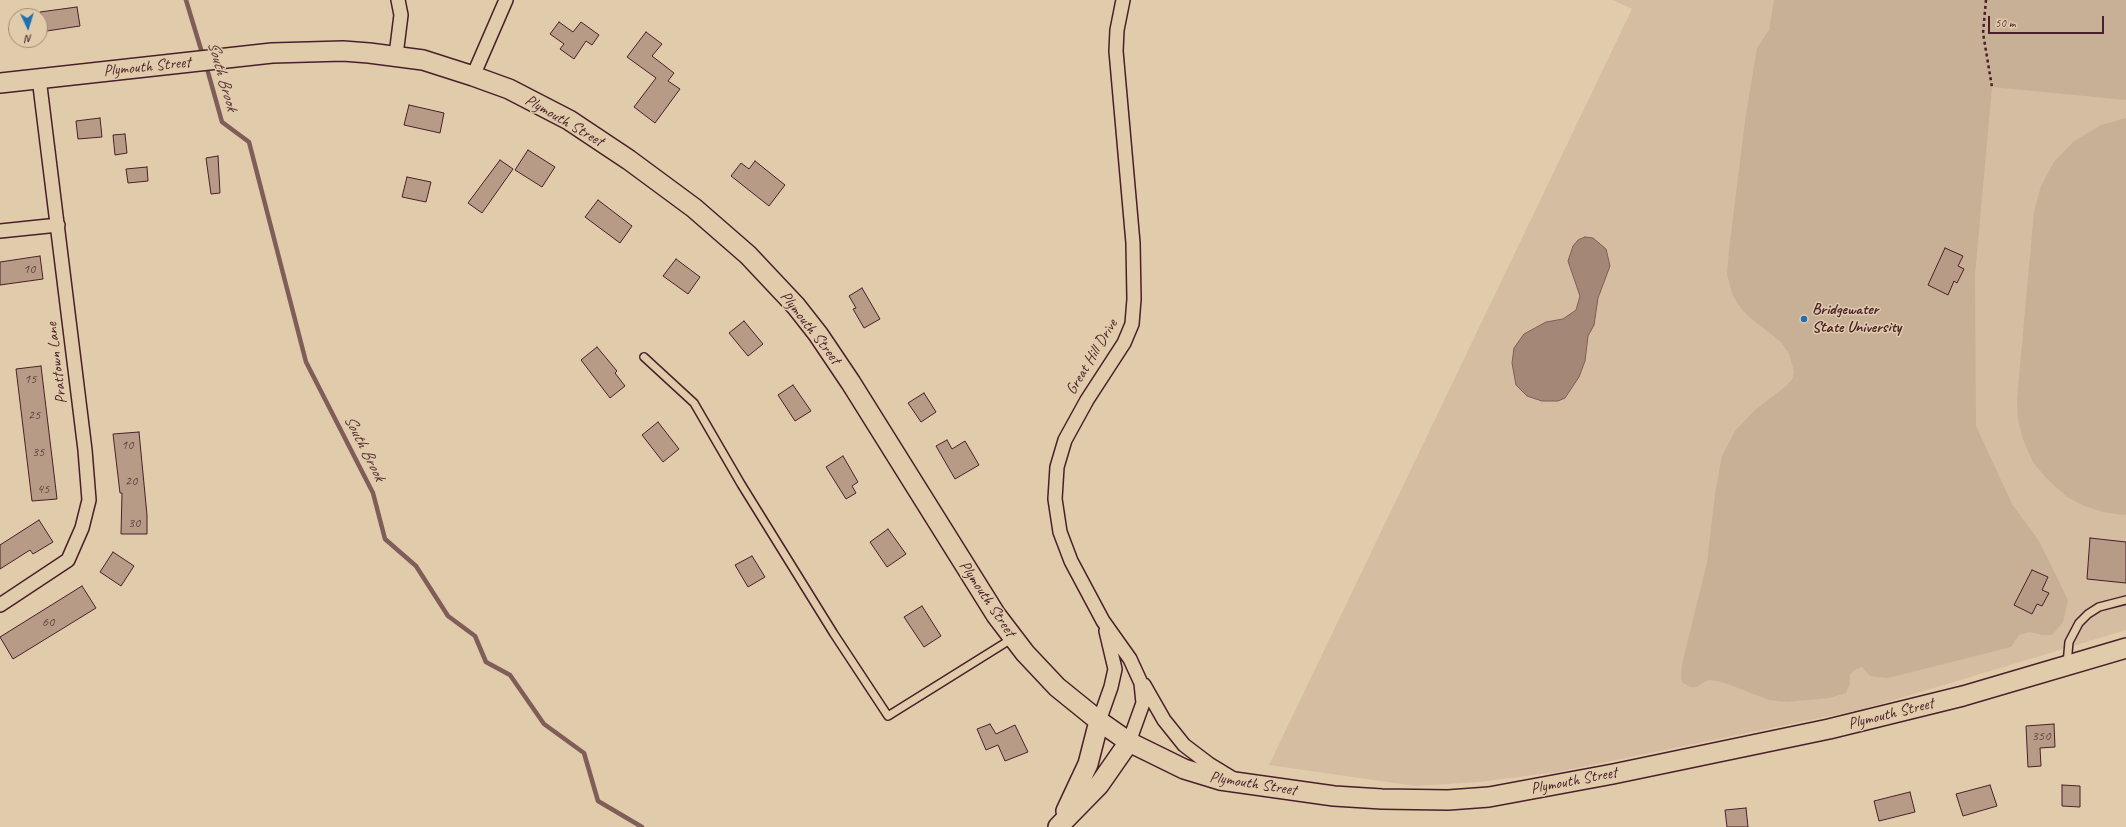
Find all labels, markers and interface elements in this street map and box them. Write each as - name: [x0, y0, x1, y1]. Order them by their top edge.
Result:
- north arrow: [8, 8, 48, 48]
- scale bar: [1990, 8, 2106, 34]
- text: 50 m: [1995, 15, 2015, 31]
- text: N: [25, 32, 33, 46]
- water label: South Brook: [202, 39, 242, 113]
- street label: Plymouth Street: [102, 53, 192, 81]
- street label: Plymouth Street: [521, 91, 607, 151]
- house number: 10: [23, 261, 35, 277]
- street label: Plymouth Street: [775, 288, 845, 368]
- place label: Bridgewater State University: [1812, 300, 1901, 338]
- marker: Bridgewater State University: [1799, 314, 1809, 324]
- street label: Great Hill Drive: [1062, 316, 1122, 398]
- street label: Prattown Lane: [42, 321, 72, 405]
- house number: 15: [24, 371, 36, 387]
- house number: 25: [28, 407, 40, 423]
- water label: South Brook: [339, 412, 389, 484]
- house number: 10: [121, 437, 133, 453]
- house number: 35: [32, 444, 44, 460]
- house number: 20: [125, 473, 137, 489]
- house number: 45: [37, 481, 49, 497]
- house number: 30: [128, 515, 140, 531]
- street label: Plymouth Street: [955, 557, 1019, 641]
- house number: 60: [42, 614, 54, 630]
- street label: Plymouth Street: [1846, 694, 1936, 734]
- house number: 350: [2032, 728, 2050, 744]
- street label: Plymouth Street: [1529, 763, 1619, 799]
- street label: Plymouth Street: [1208, 768, 1298, 800]

